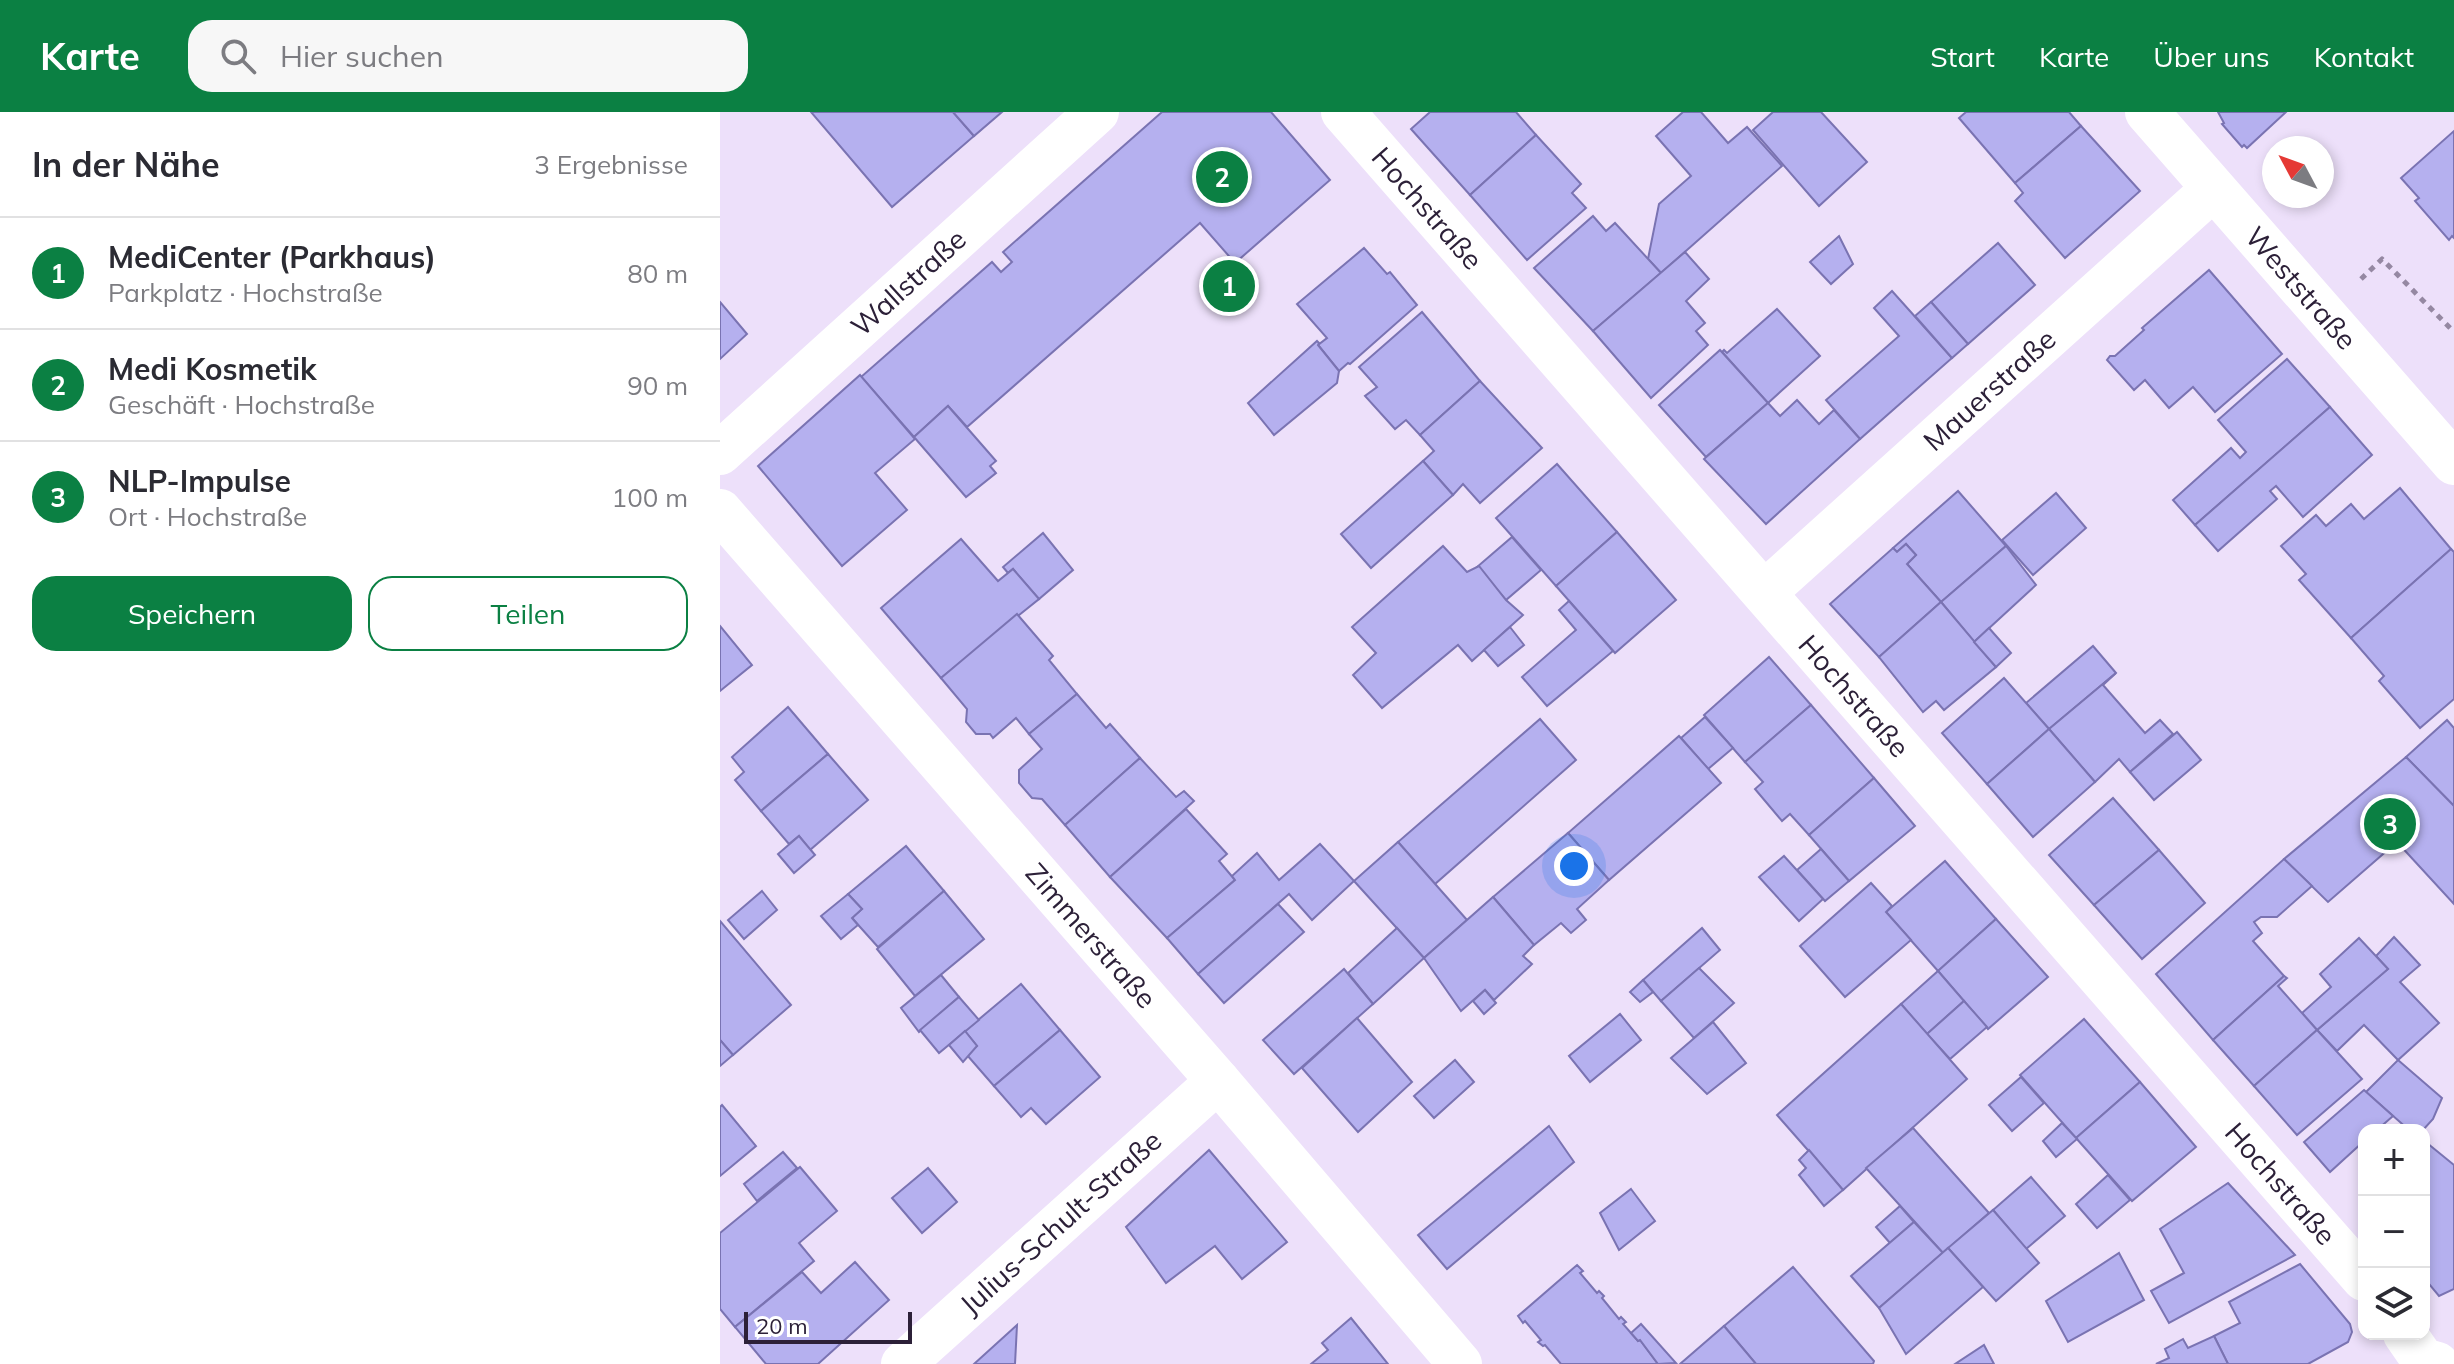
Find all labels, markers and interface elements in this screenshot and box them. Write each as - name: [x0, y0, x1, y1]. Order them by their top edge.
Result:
- search box: [188, 20, 748, 92]
- text: Karte: [40, 32, 140, 80]
- icon: search: [216, 34, 260, 78]
- text: Hier suchen: [280, 37, 444, 75]
- text: Start: [1930, 39, 1995, 74]
- text: Karte: [2039, 39, 2109, 74]
- text: Über uns: [2153, 39, 2270, 74]
- text: Kontakt: [2314, 39, 2414, 74]
- north arrow: [2262, 136, 2334, 208]
- street label: Hochstraße: [1365, 140, 1491, 276]
- text: In der Nähe: [32, 143, 220, 186]
- pin: 2: [1196, 147, 1248, 207]
- text: 3 Ergebnisse: [534, 148, 688, 181]
- street label: Weststraße: [2238, 219, 2365, 356]
- street label: Wallstraße: [843, 221, 973, 343]
- text: MediCenter (Parkhaus): [108, 238, 436, 276]
- pin: 1: [1203, 256, 1255, 316]
- text: 1: [50, 257, 66, 290]
- text: 80 m: [627, 257, 688, 290]
- text: Parkplatz · Hochstraße: [108, 276, 383, 309]
- street label: Mauerstraße: [1916, 321, 2062, 458]
- text: Medi Kosmetik: [108, 350, 317, 388]
- text: 2: [50, 369, 66, 402]
- text: 90 m: [627, 369, 688, 402]
- text: Geschäft · Hochstraße: [108, 388, 375, 421]
- text: NLP-Impulse: [108, 462, 291, 500]
- text: 3: [50, 481, 66, 514]
- text: 100 m: [612, 481, 688, 514]
- text: Ort · Hochstraße: [108, 500, 307, 533]
- button: Speichern: [32, 576, 352, 651]
- button: Teilen: [368, 576, 688, 651]
- street label: Hochstraße: [1791, 627, 1917, 764]
- pin: 3: [2364, 794, 2416, 854]
- your location: [1554, 846, 1594, 886]
- street label: Zimmerstraße: [1019, 856, 1164, 1015]
- street label: Hochstraße: [2218, 1115, 2344, 1252]
- street label: Julius-Schult-Straße: [952, 1122, 1168, 1321]
- map controls: [2358, 1124, 2430, 1340]
- button: +: [2358, 1124, 2430, 1196]
- button: −: [2358, 1196, 2430, 1268]
- button: layers: [2358, 1268, 2430, 1340]
- scale bar: [744, 1308, 912, 1344]
- text: 20 m: [756, 1312, 807, 1340]

